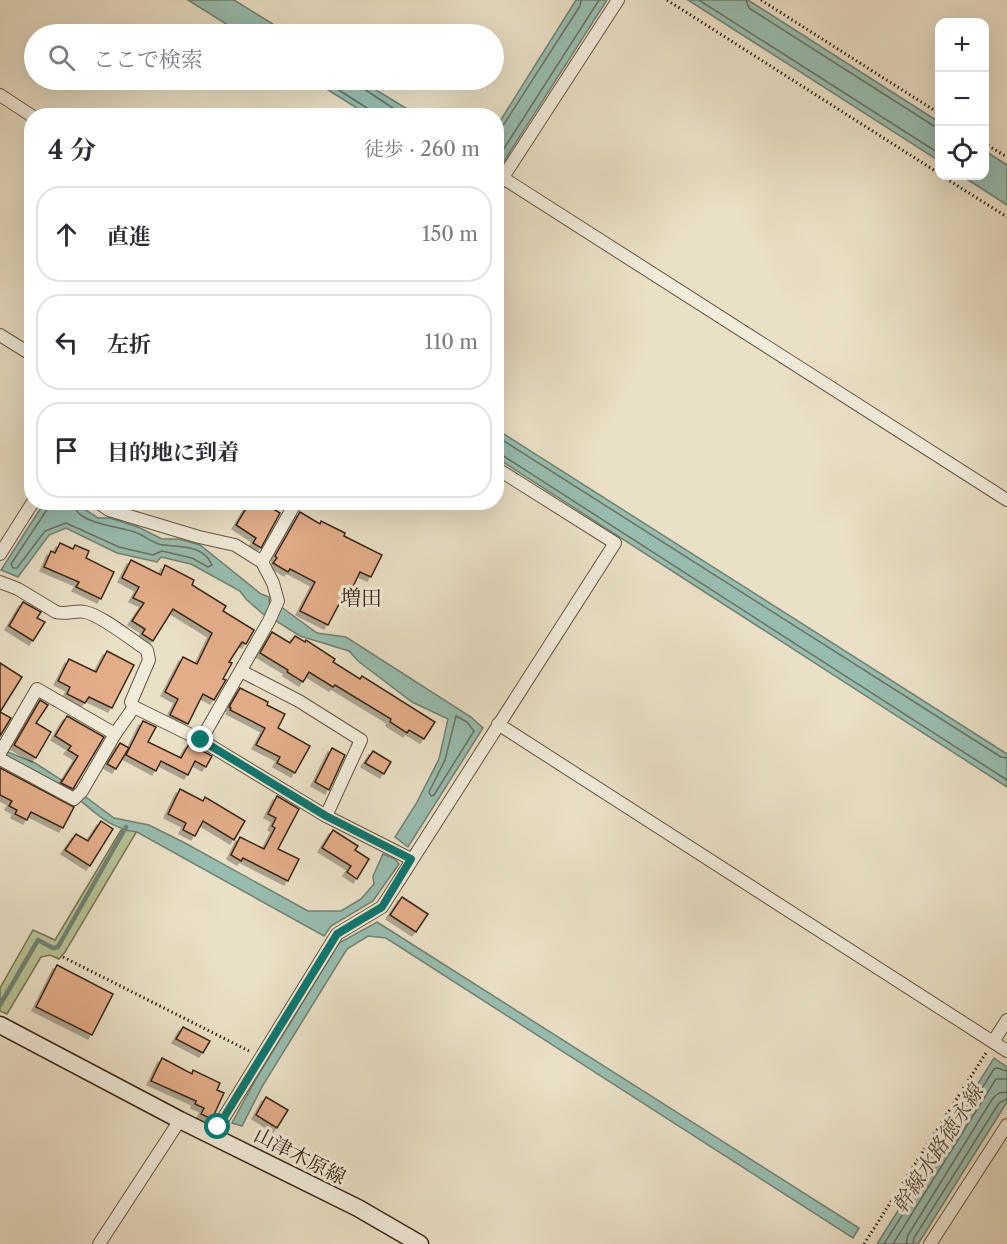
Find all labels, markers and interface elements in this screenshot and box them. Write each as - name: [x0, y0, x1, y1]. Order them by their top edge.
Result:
- map controls: [935, 18, 989, 180]
- button: +: [935, 18, 989, 72]
- search box: [24, 24, 504, 90]
- icon: search: [45, 41, 78, 74]
- text: ここで検索: [93, 46, 203, 73]
- button: −: [935, 72, 989, 126]
- button: locate: [935, 126, 989, 180]
- text: 4 分: [48, 134, 96, 166]
- text: 徒歩 · 260 m: [364, 137, 480, 161]
- icon: ahead: [50, 218, 83, 251]
- text: 150 m: [422, 222, 478, 246]
- text: 直進: [107, 223, 151, 250]
- icon: left: [50, 326, 83, 359]
- text: 110 m: [425, 330, 478, 354]
- text: 左折: [107, 331, 151, 358]
- icon: arrive: [50, 434, 83, 467]
- text: 目的地に到着: [107, 439, 239, 466]
- district label: 増田: [340, 585, 382, 610]
- route end: [187, 726, 213, 752]
- water label: 幹線水路徳永線: [887, 1078, 990, 1217]
- route start: [204, 1113, 230, 1139]
- street label: 山津木原線: [250, 1123, 350, 1189]

